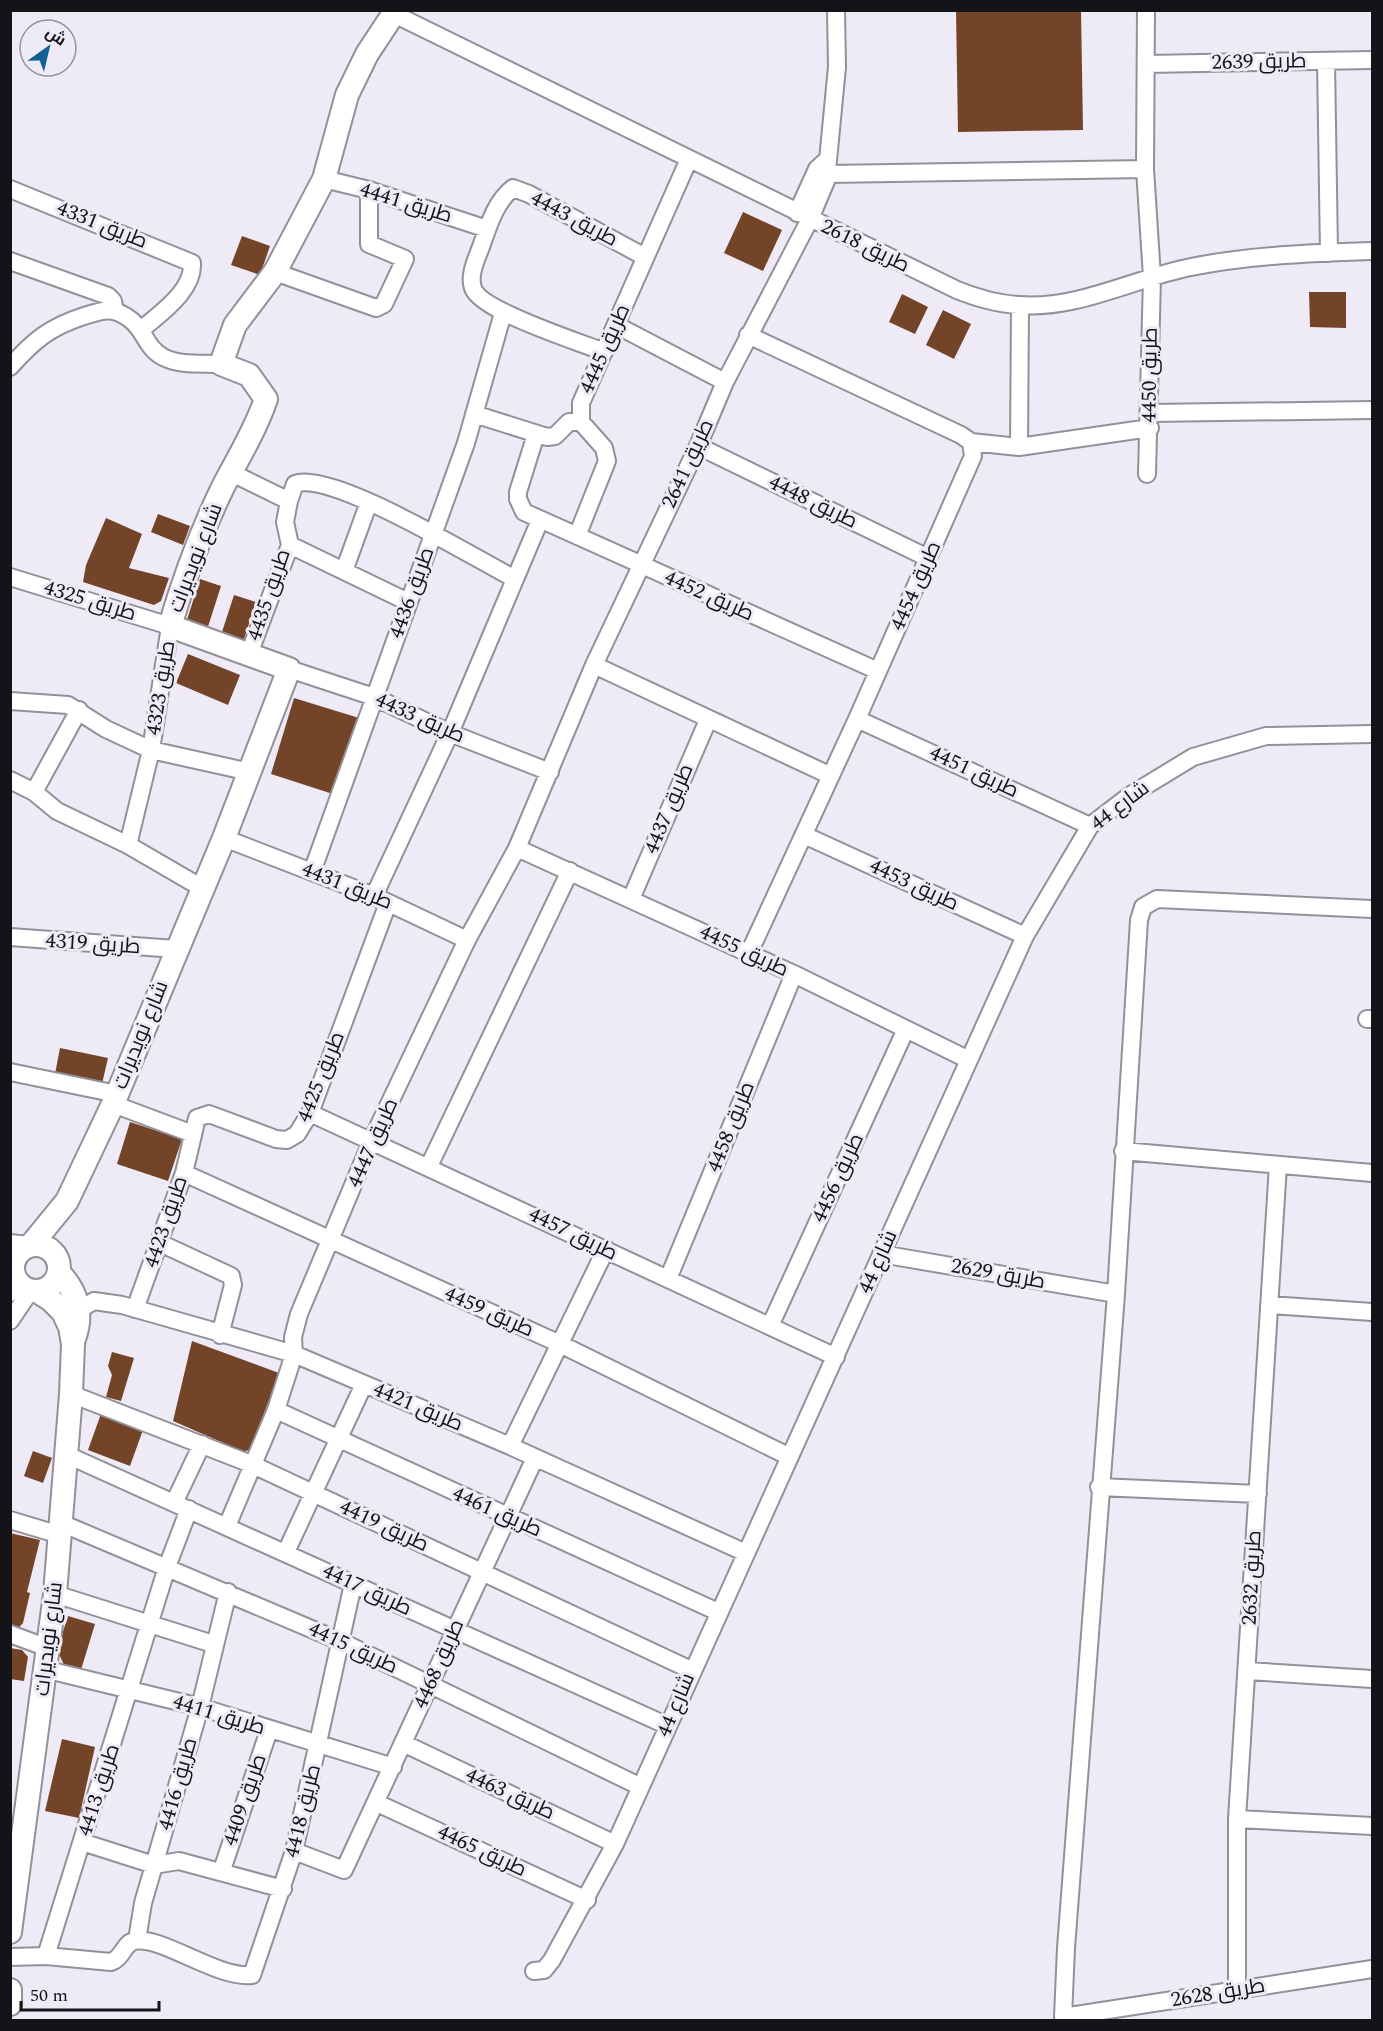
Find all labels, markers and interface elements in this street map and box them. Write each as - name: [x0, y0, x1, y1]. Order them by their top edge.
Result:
- north arrow: [18, 18, 78, 78]
- text: ش: [41, 21, 71, 52]
- street label: طريق 2639: [1211, 45, 1307, 79]
- street label: طريق 4441: [356, 174, 456, 232]
- street label: طريق 4443: [524, 183, 624, 255]
- street label: طريق 4331: [52, 192, 152, 258]
- street label: طريق 2618: [815, 211, 915, 281]
- street label: طريق 4445: [571, 299, 639, 399]
- street label: طريق 4450: [1133, 327, 1167, 423]
- street label: طريق 2641: [653, 414, 723, 514]
- street label: طريق 4448: [763, 467, 863, 537]
- street label: شارع نويديرات: [161, 499, 231, 617]
- street label: طريق 4454: [882, 536, 950, 636]
- street label: طريق 4436: [381, 543, 443, 643]
- street label: طريق 4435: [238, 545, 300, 645]
- street label: طريق 4452: [659, 562, 759, 630]
- street label: طريق 4325: [40, 572, 140, 630]
- street label: طريق 4323: [138, 638, 184, 738]
- street label: طريق 4433: [370, 684, 470, 752]
- street label: طريق 4451: [924, 737, 1024, 807]
- street label: طريق 4437: [636, 759, 702, 859]
- street label: شارع 44: [1084, 773, 1156, 839]
- street label: طريق 4453: [864, 850, 964, 920]
- street label: طريق 4431: [297, 853, 397, 919]
- street label: طريق 4455: [694, 916, 794, 986]
- street label: طريق 4319: [44, 925, 142, 963]
- street label: شارع نويديرات: [105, 976, 177, 1094]
- street label: طريق 4425: [288, 1027, 354, 1127]
- street label: طريق 4458: [698, 1077, 764, 1177]
- street label: طريق 4447: [339, 1093, 407, 1193]
- street label: طريق 4456: [803, 1128, 873, 1228]
- street label: طريق 4423: [135, 1172, 197, 1272]
- street label: طريق 4457: [523, 1199, 623, 1269]
- street label: شارع 44: [850, 1225, 906, 1299]
- street label: طريق 2629: [948, 1250, 1048, 1298]
- street label: طريق 4459: [439, 1278, 539, 1346]
- street label: طريق 4421: [368, 1374, 468, 1440]
- street label: طريق 4461: [447, 1478, 547, 1546]
- street label: طريق 4419: [334, 1491, 434, 1561]
- street label: طريق 2632: [1234, 1530, 1270, 1626]
- street label: طريق 4417: [317, 1555, 417, 1625]
- street label: شارع نويديرات: [26, 1580, 72, 1698]
- street label: طريق 4415: [303, 1613, 403, 1683]
- street label: طريق 4468: [405, 1614, 473, 1714]
- street label: شارع 44: [648, 1668, 704, 1742]
- street label: طريق 4411: [169, 1686, 269, 1744]
- street label: طريق 4416: [149, 1734, 207, 1834]
- street label: طريق 4413: [69, 1740, 129, 1840]
- street label: طريق 4409: [214, 1750, 276, 1850]
- street label: طريق 4463: [460, 1759, 560, 1829]
- street label: طريق 4418: [276, 1761, 330, 1861]
- street label: طريق 4465: [432, 1816, 532, 1886]
- street label: طريق 2628: [1168, 1970, 1268, 2016]
- scale bar: [21, 1974, 159, 2012]
- text: 50 m: [30, 1982, 68, 2009]

